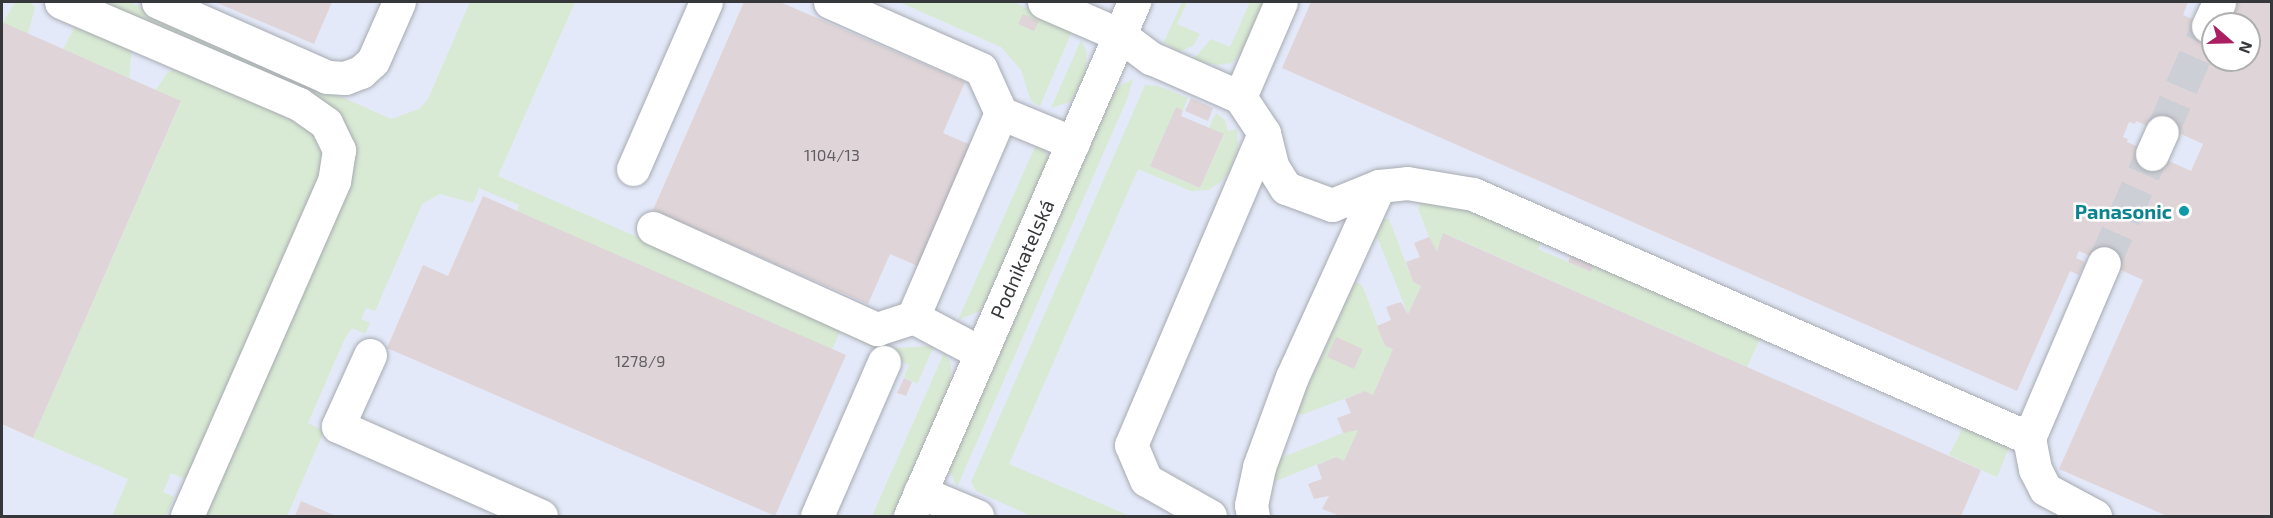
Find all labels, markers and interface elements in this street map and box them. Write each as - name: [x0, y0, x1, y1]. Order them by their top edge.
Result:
- north arrow: [2201, 12, 2261, 72]
- text: N: [2236, 39, 2257, 56]
- house number: 1104/13: [804, 145, 860, 165]
- street label: Podnikatelská: [985, 196, 1059, 322]
- place label: Panasonic: [2075, 199, 2172, 223]
- marker: Panasonic: [2177, 204, 2191, 218]
- house number: 1278/9: [615, 351, 665, 371]

